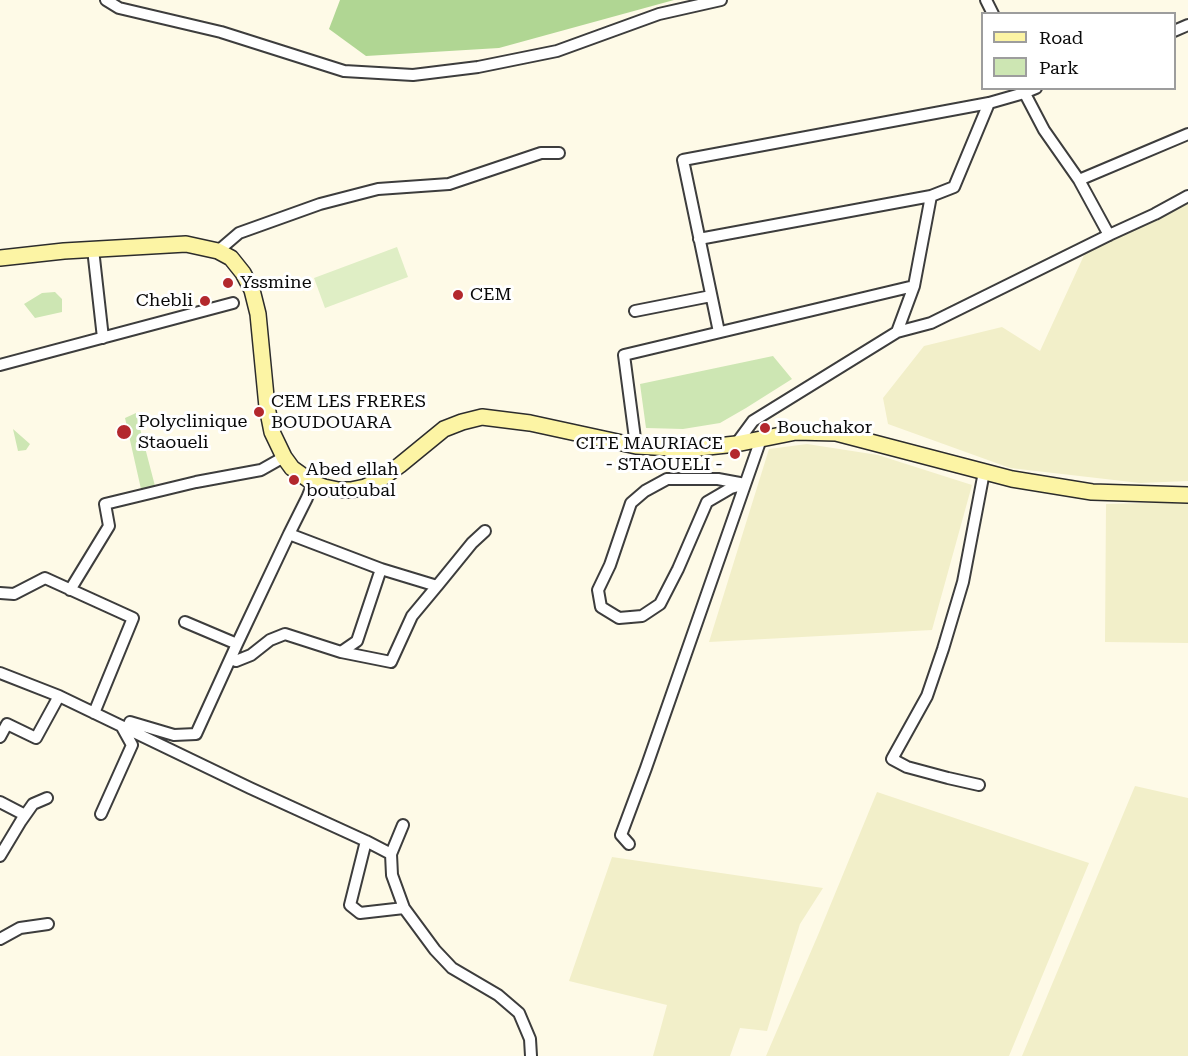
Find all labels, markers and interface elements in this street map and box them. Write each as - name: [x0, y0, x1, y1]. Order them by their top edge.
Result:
- legend: [981, 12, 1176, 90]
- text: Road: [1039, 27, 1083, 48]
- text: Park: [1039, 57, 1079, 78]
- place label: Yssmine: [240, 272, 312, 294]
- marker: Yssmine: [221, 276, 235, 290]
- place label: CEM: [470, 284, 512, 306]
- marker: CEM: [451, 288, 465, 302]
- place label: Chebli: [136, 290, 193, 312]
- marker: Chebli: [198, 294, 212, 308]
- place label: CEM LES FRERES BOUDOUARA: [271, 391, 426, 434]
- marker: CEM LES FRERES BOUDOUARA: [252, 405, 266, 419]
- place label: Polyclinique Staoueli: [138, 411, 247, 454]
- place label: Bouchakor: [777, 417, 872, 439]
- marker: Bouchakor: [758, 421, 772, 435]
- marker: Polyclinique Staoueli: [115, 423, 133, 441]
- place label: CITE MAURIACE - STAOUELI -: [576, 433, 723, 476]
- marker: CITE MAURIACE - STAOUELI -: [728, 447, 742, 461]
- place label: Abed ellah boutoubal: [306, 459, 399, 502]
- marker: Abed ellah boutoubal: [287, 473, 301, 487]

